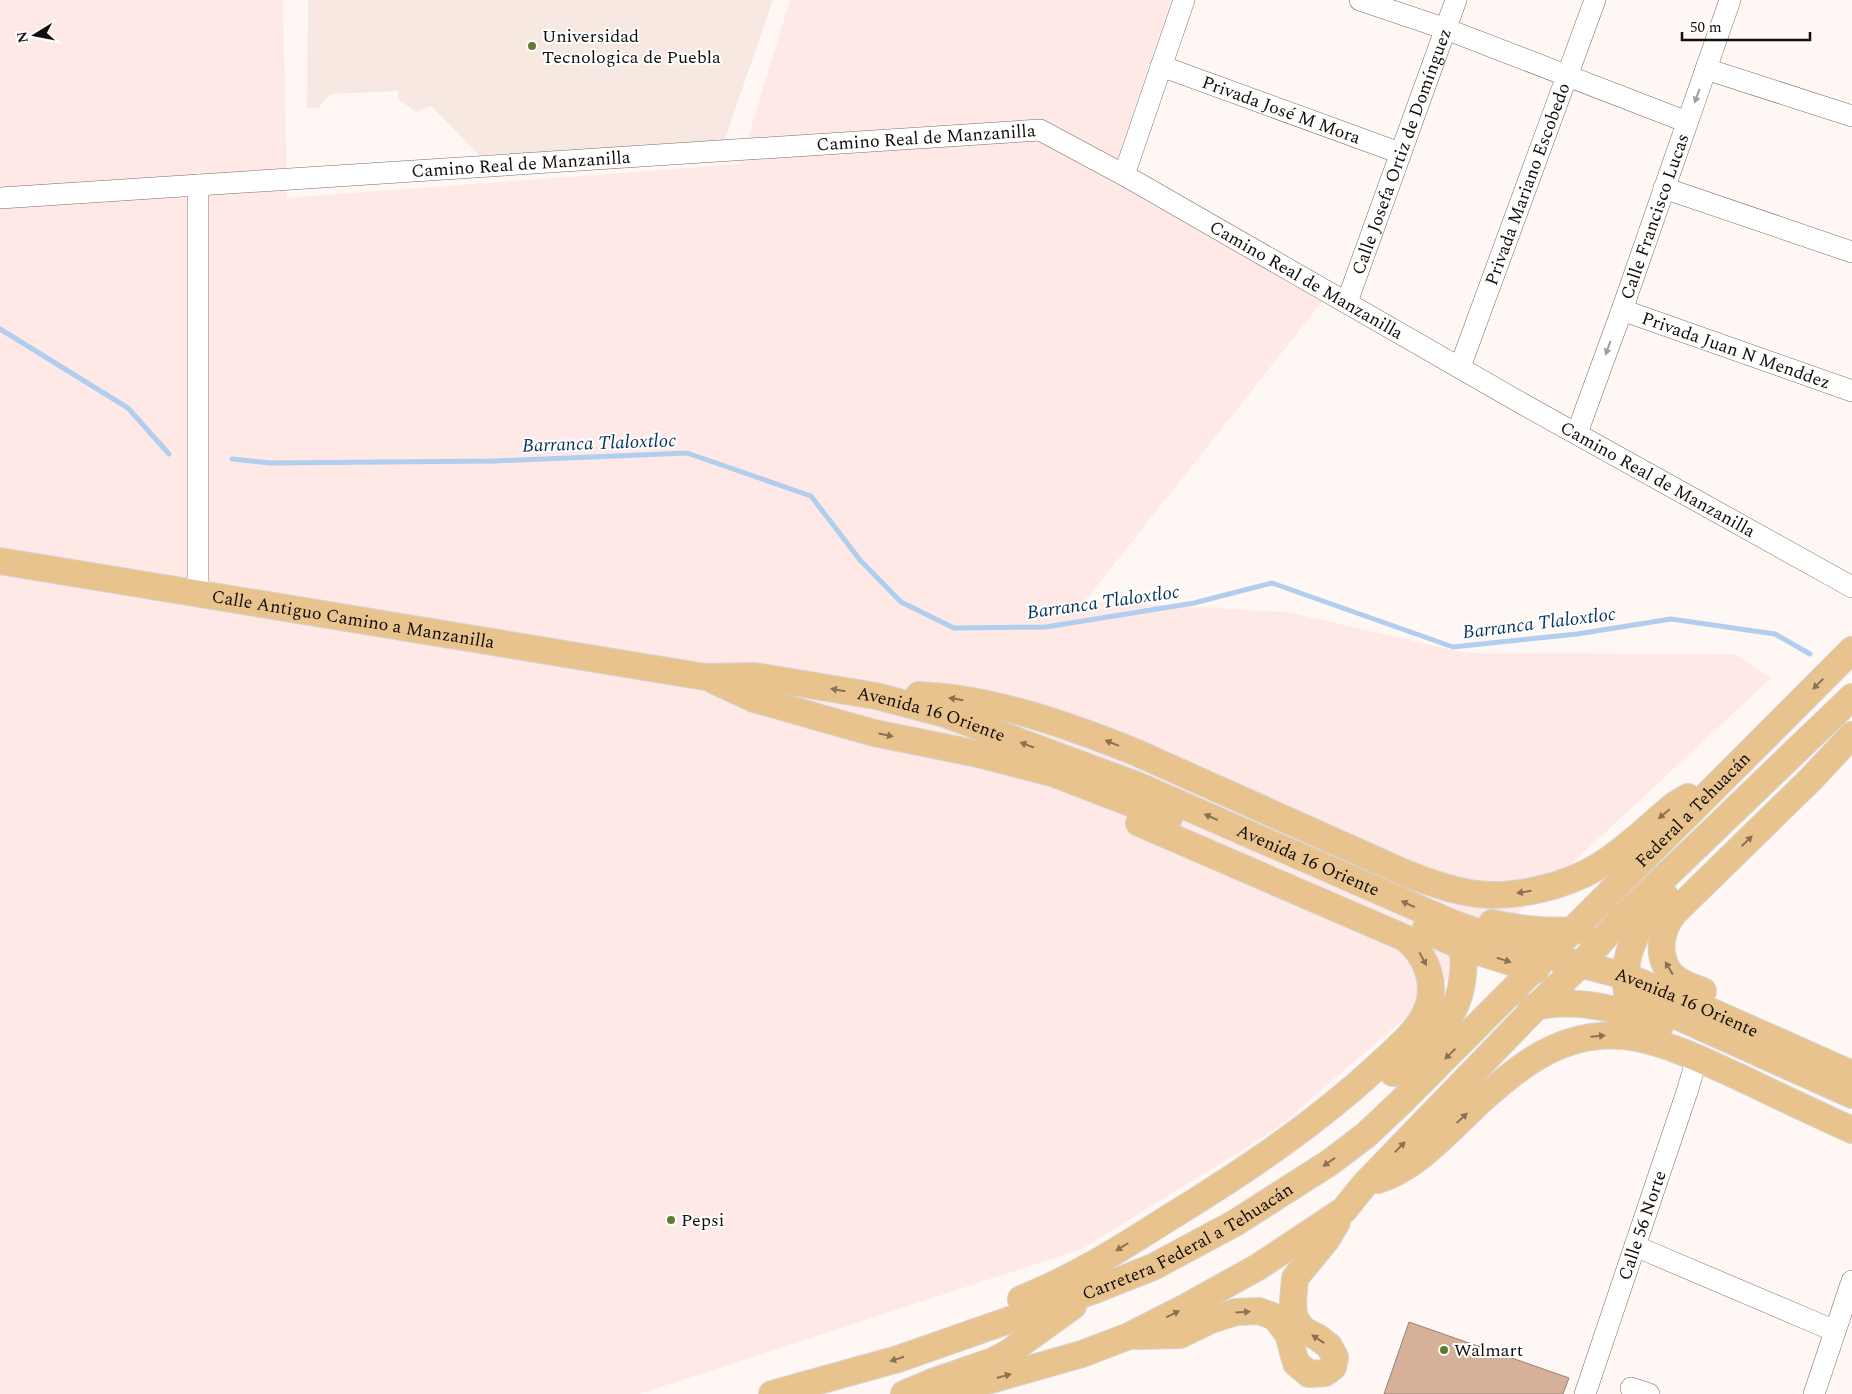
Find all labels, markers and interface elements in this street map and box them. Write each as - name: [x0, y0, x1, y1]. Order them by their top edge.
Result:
- north arrow: [10, 10, 60, 60]
- scale bar: [1682, 10, 1810, 42]
- text: 50 m: [1690, 16, 1722, 39]
- place label: Universidad Tecnologica de Puebla: [542, 23, 721, 71]
- street label: Calle Josefa Ortiz de Domínguez: [1345, 25, 1459, 279]
- text: N: [11, 30, 34, 45]
- marker: Universidad Tecnologica de Puebla: [526, 40, 538, 52]
- street label: Privada José M Mora: [1198, 69, 1364, 152]
- street label: Privada Mariano Escobedo: [1478, 79, 1577, 289]
- one-way arrow: [1693, 88, 1700, 103]
- street label: Camino Real de Manzanilla: [816, 117, 1037, 159]
- street label: Calle Francisco Lucas: [1614, 130, 1696, 303]
- street label: Camino Real de Manzanilla: [410, 144, 632, 185]
- street label: Camino Real de Manzanilla: [1204, 214, 1408, 347]
- street label: Privada Juan N Menddez: [1638, 305, 1834, 396]
- one-way arrow: [1604, 341, 1612, 356]
- street label: Camino Real de Manzanilla: [1555, 414, 1760, 545]
- water label: Barranca Tlaloxtloc: [521, 426, 677, 461]
- water label: Barranca Tlaloxtloc: [1025, 577, 1182, 628]
- street label: Calle Antiguo Camino a Manzanilla: [210, 583, 497, 656]
- water label: Barranca Tlaloxtloc: [1461, 600, 1617, 647]
- one-way arrow: [1812, 678, 1824, 690]
- street label: Avenida 16 Oriente: [855, 680, 1009, 749]
- one-way arrow: [830, 685, 846, 693]
- one-way arrow: [948, 694, 964, 702]
- one-way arrow: [878, 732, 894, 740]
- one-way arrow: [1105, 739, 1120, 746]
- one-way arrow: [1019, 741, 1034, 749]
- street label: Federal a Tehuacán: [1629, 746, 1757, 874]
- one-way arrow: [1657, 809, 1670, 820]
- one-way arrow: [1204, 813, 1218, 821]
- street label: Avenida 16 Oriente: [1232, 817, 1384, 904]
- one-way arrow: [1741, 835, 1753, 847]
- one-way arrow: [1516, 888, 1532, 896]
- one-way arrow: [1401, 899, 1415, 907]
- one-way arrow: [1419, 951, 1427, 966]
- one-way arrow: [1497, 956, 1512, 964]
- street label: Avenida 16 Oriente: [1612, 961, 1763, 1045]
- one-way arrow: [1664, 961, 1673, 974]
- one-way arrow: [1590, 1032, 1606, 1040]
- one-way arrow: [1444, 1048, 1456, 1060]
- one-way arrow: [1455, 1112, 1467, 1124]
- one-way arrow: [1394, 1141, 1406, 1153]
- one-way arrow: [1323, 1157, 1336, 1167]
- street label: Calle 56 Norte: [1611, 1167, 1674, 1284]
- street label: Carretera Federal a Tehuacán: [1078, 1176, 1299, 1308]
- place label: Pepsi: [681, 1207, 724, 1234]
- marker: Pepsi: [665, 1214, 677, 1226]
- one-way arrow: [1115, 1243, 1128, 1252]
- one-way arrow: [1235, 1307, 1251, 1315]
- one-way arrow: [1166, 1310, 1180, 1318]
- one-way arrow: [1312, 1335, 1325, 1344]
- place label: Walmart: [1454, 1337, 1523, 1364]
- marker: Walmart: [1438, 1344, 1450, 1356]
- one-way arrow: [889, 1355, 904, 1363]
- one-way arrow: [997, 1371, 1012, 1379]

